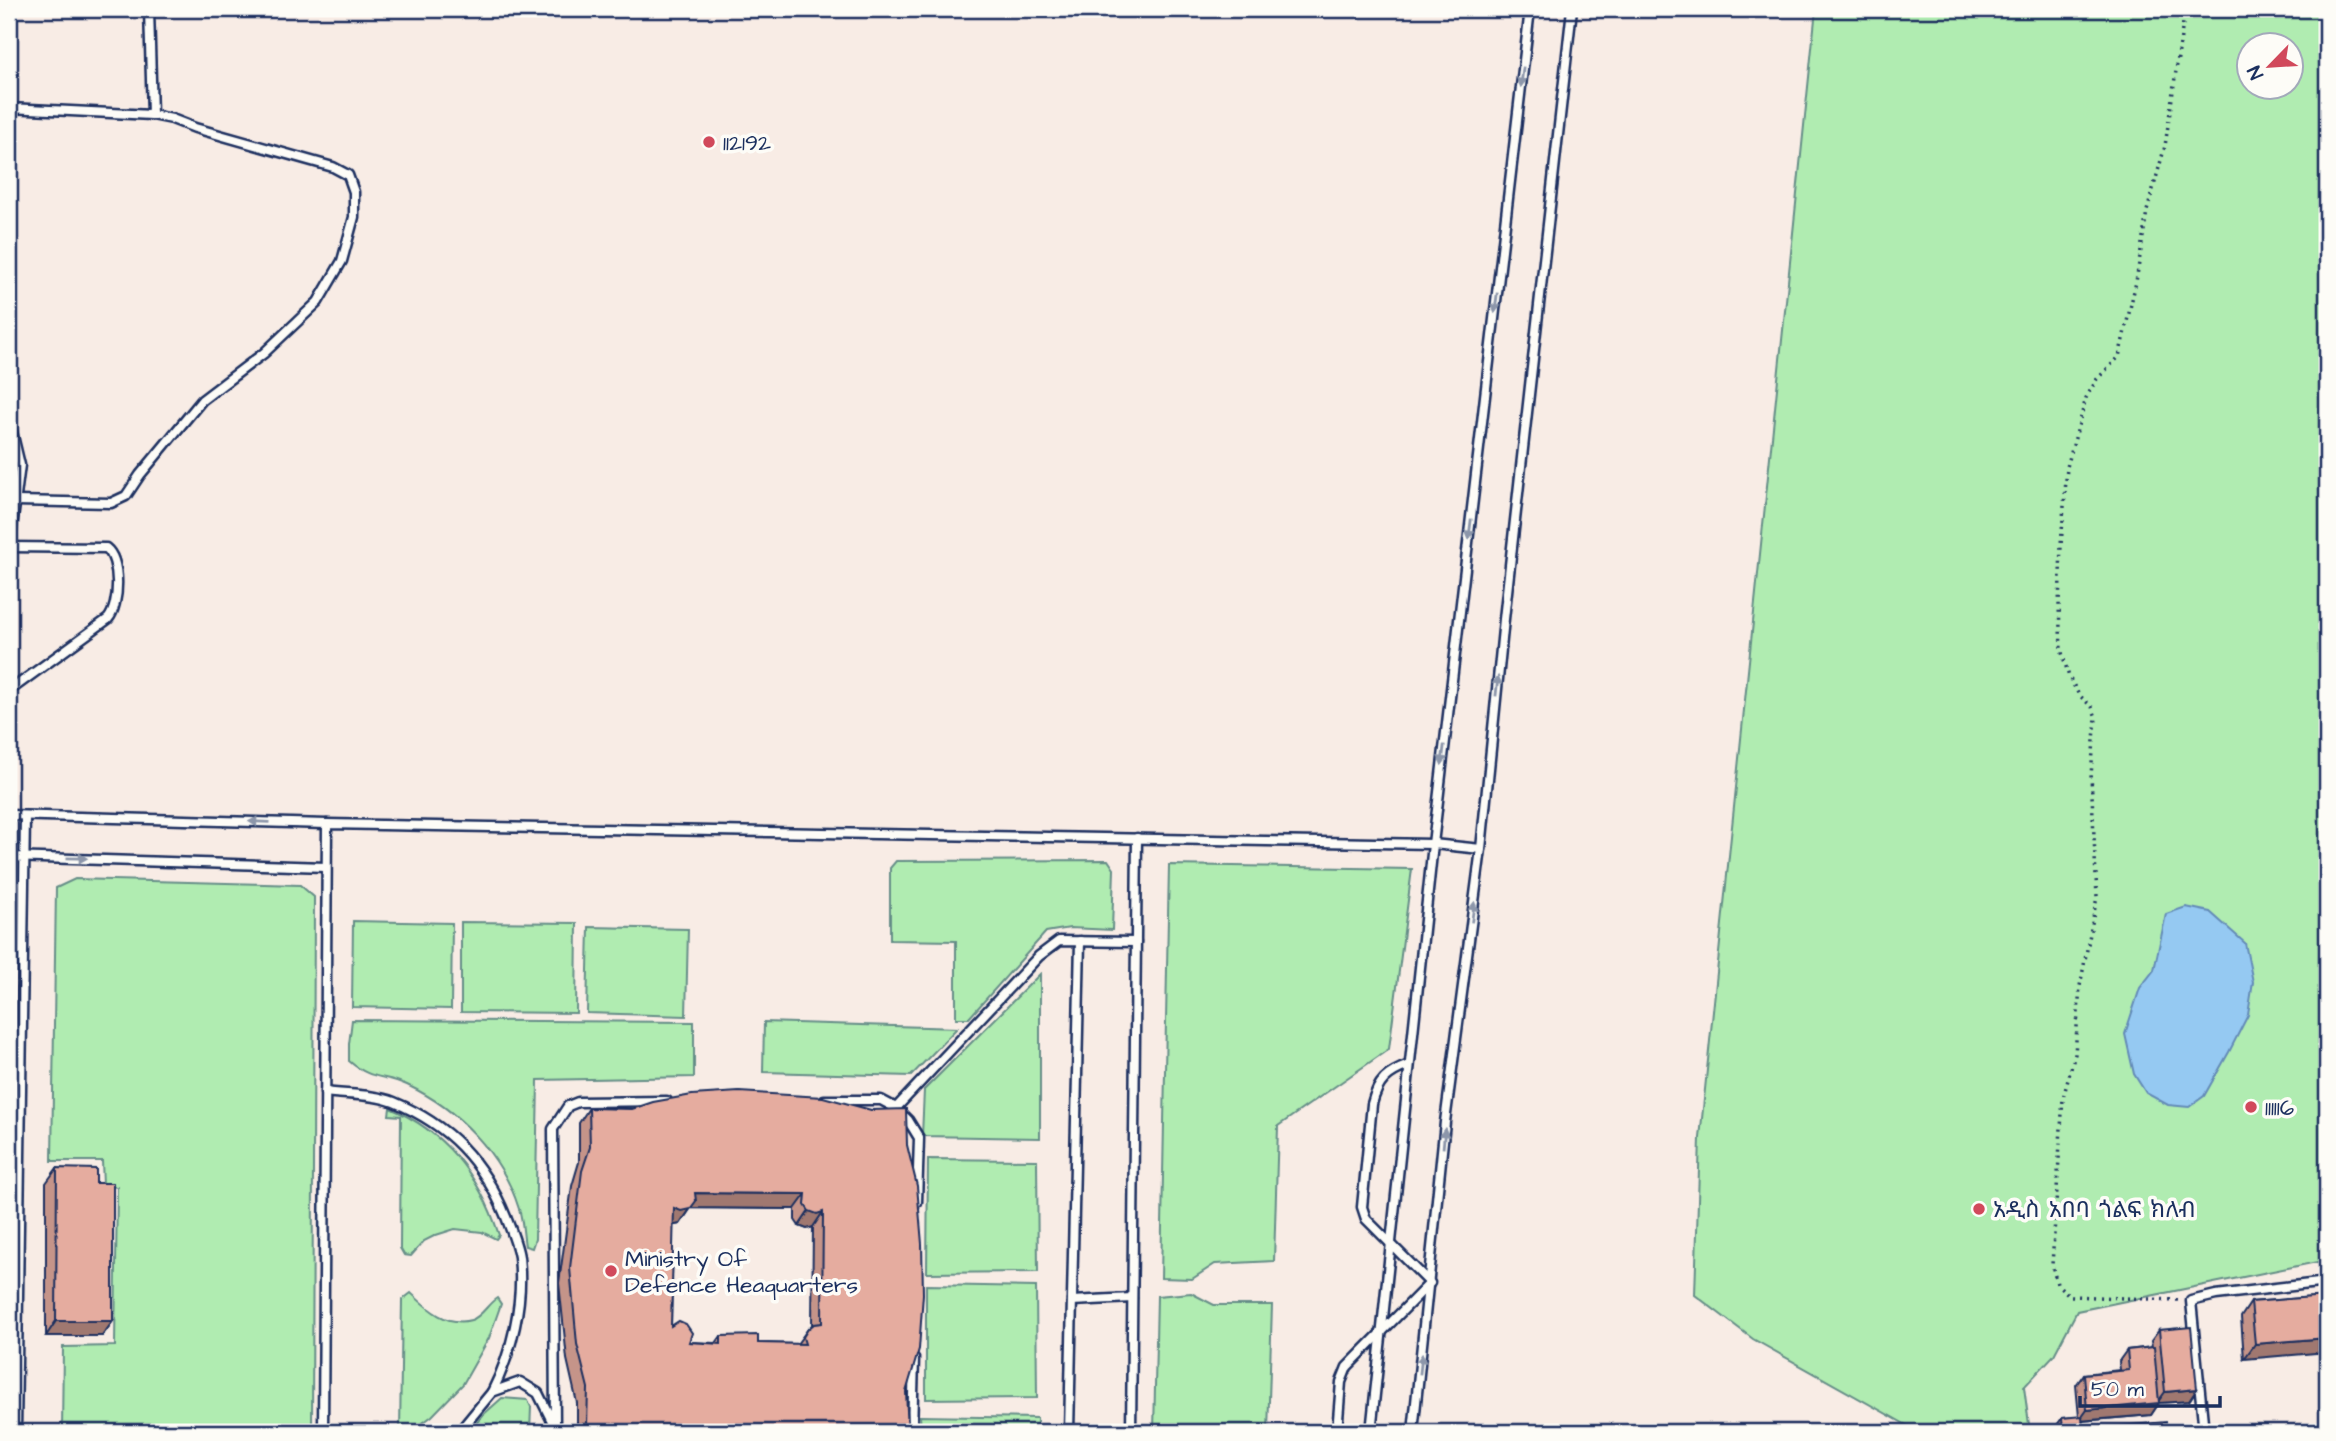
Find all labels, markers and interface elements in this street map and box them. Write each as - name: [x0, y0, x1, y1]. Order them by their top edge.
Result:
- north arrow: [2234, 32, 2304, 102]
- text: N: [2241, 61, 2271, 84]
- one-way arrow: [1516, 66, 1527, 88]
- place label: 112192: [723, 127, 771, 159]
- marker: 112192: [701, 134, 717, 150]
- one-way arrow: [1490, 292, 1501, 314]
- one-way arrow: [1464, 518, 1475, 540]
- one-way arrow: [1492, 675, 1503, 697]
- one-way arrow: [1438, 744, 1449, 766]
- one-way arrow: [248, 816, 270, 828]
- one-way arrow: [66, 853, 88, 864]
- one-way arrow: [1468, 901, 1479, 923]
- place label: 111116: [2265, 1092, 2294, 1124]
- marker: 111116: [2243, 1099, 2259, 1115]
- one-way arrow: [1438, 1127, 1449, 1149]
- place label: አዲስ አበባ ጎልፍ ክለብ: [1993, 1194, 2196, 1226]
- marker: አዲስ አበባ ጎልፍ ክለብ: [1971, 1201, 1987, 1217]
- place label: Ministry Of Defence Heaquarters: [625, 1243, 858, 1301]
- marker: Ministry Of Defence Heaquarters: [603, 1263, 619, 1279]
- one-way arrow: [1416, 1353, 1427, 1375]
- scale bar: [2080, 1364, 2220, 1408]
- text: 50 m: [2091, 1375, 2145, 1404]

